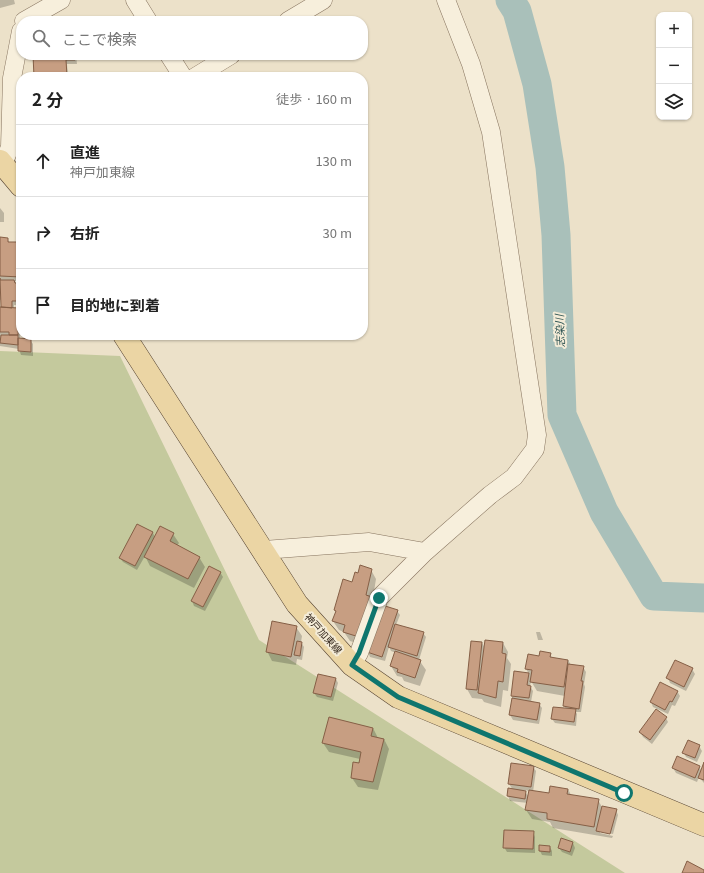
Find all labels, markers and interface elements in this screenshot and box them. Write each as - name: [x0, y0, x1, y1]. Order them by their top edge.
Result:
- map controls: [656, 12, 692, 120]
- button: +: [656, 12, 692, 48]
- search box: [16, 16, 368, 60]
- icon: search: [30, 27, 52, 49]
- text: ここで検索: [62, 28, 137, 49]
- button: −: [656, 48, 692, 84]
- button: layers: [656, 84, 692, 120]
- text: 2 分: [32, 86, 63, 111]
- text: 徒歩 · 160 m: [276, 89, 352, 108]
- text: 直進: [70, 141, 100, 162]
- icon: ahead: [32, 150, 54, 172]
- text: 130 m: [315, 151, 352, 170]
- text: 神戸加東線: [70, 162, 135, 181]
- icon: right: [32, 222, 54, 244]
- text: 右折: [70, 222, 100, 243]
- text: 30 m: [323, 223, 352, 242]
- icon: arrive: [32, 294, 54, 316]
- text: 目的地に到着: [70, 294, 160, 315]
- water label: 志染川: [550, 313, 568, 348]
- route end: [370, 589, 388, 607]
- street label: 神戸加東線: [302, 609, 346, 657]
- route start: [615, 784, 633, 802]

